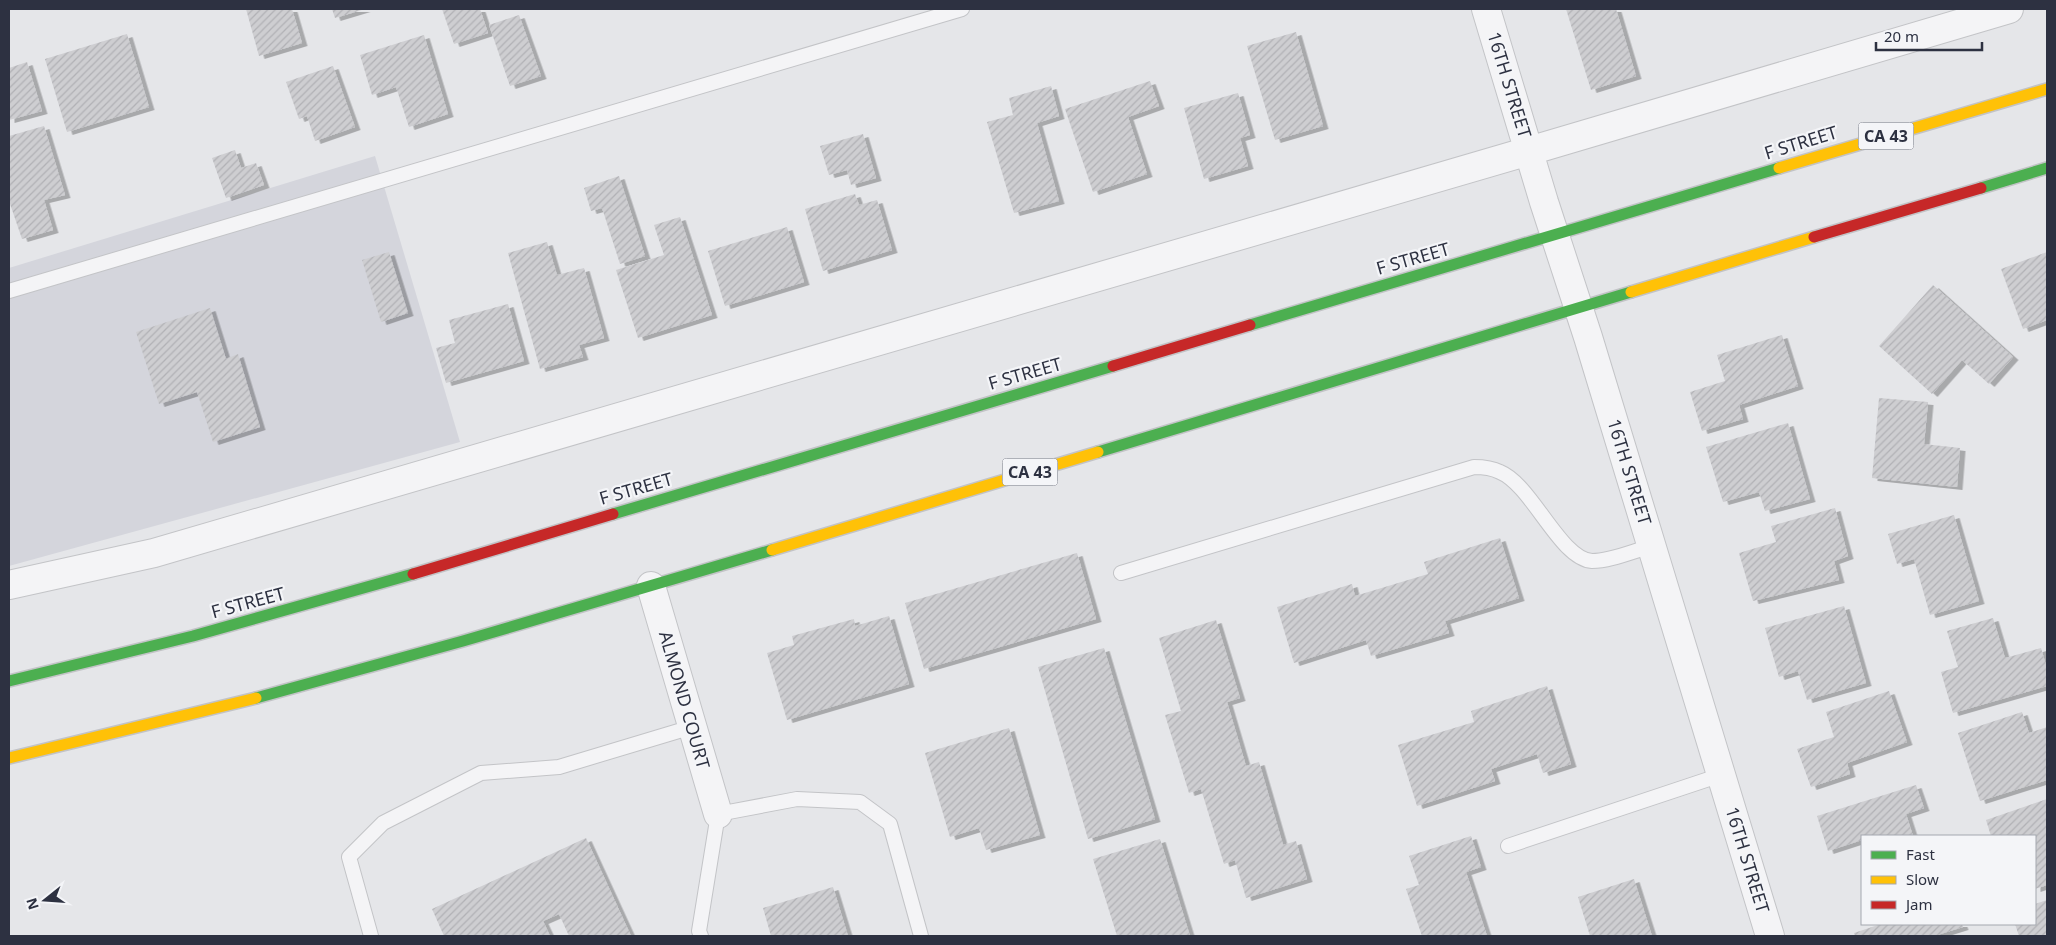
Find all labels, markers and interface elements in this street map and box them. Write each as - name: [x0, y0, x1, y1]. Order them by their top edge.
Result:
- scale bar: [1876, 20, 1982, 52]
- text: 20 m: [1884, 26, 1919, 46]
- street label: 16TH STREET: [1482, 29, 1537, 141]
- street label: F STREET: [1761, 120, 1840, 165]
- road number: CA 43: [1858, 122, 1914, 150]
- street label: F STREET: [1373, 236, 1452, 280]
- street label: F STREET: [985, 351, 1064, 395]
- street label: 16TH STREET: [1602, 416, 1657, 528]
- road number: CA 43: [1002, 458, 1058, 486]
- street label: F STREET: [596, 466, 675, 510]
- street label: F STREET: [208, 581, 287, 623]
- street label: ALMOND COURT: [654, 628, 716, 771]
- street label: 16TH STREET: [1720, 804, 1775, 916]
- legend: [1861, 835, 2036, 925]
- text: Fast: [1906, 844, 1935, 864]
- text: Slow: [1906, 869, 1939, 889]
- north arrow: [20, 875, 70, 925]
- text: Jam: [1904, 894, 1933, 914]
- text: N: [21, 896, 43, 912]

